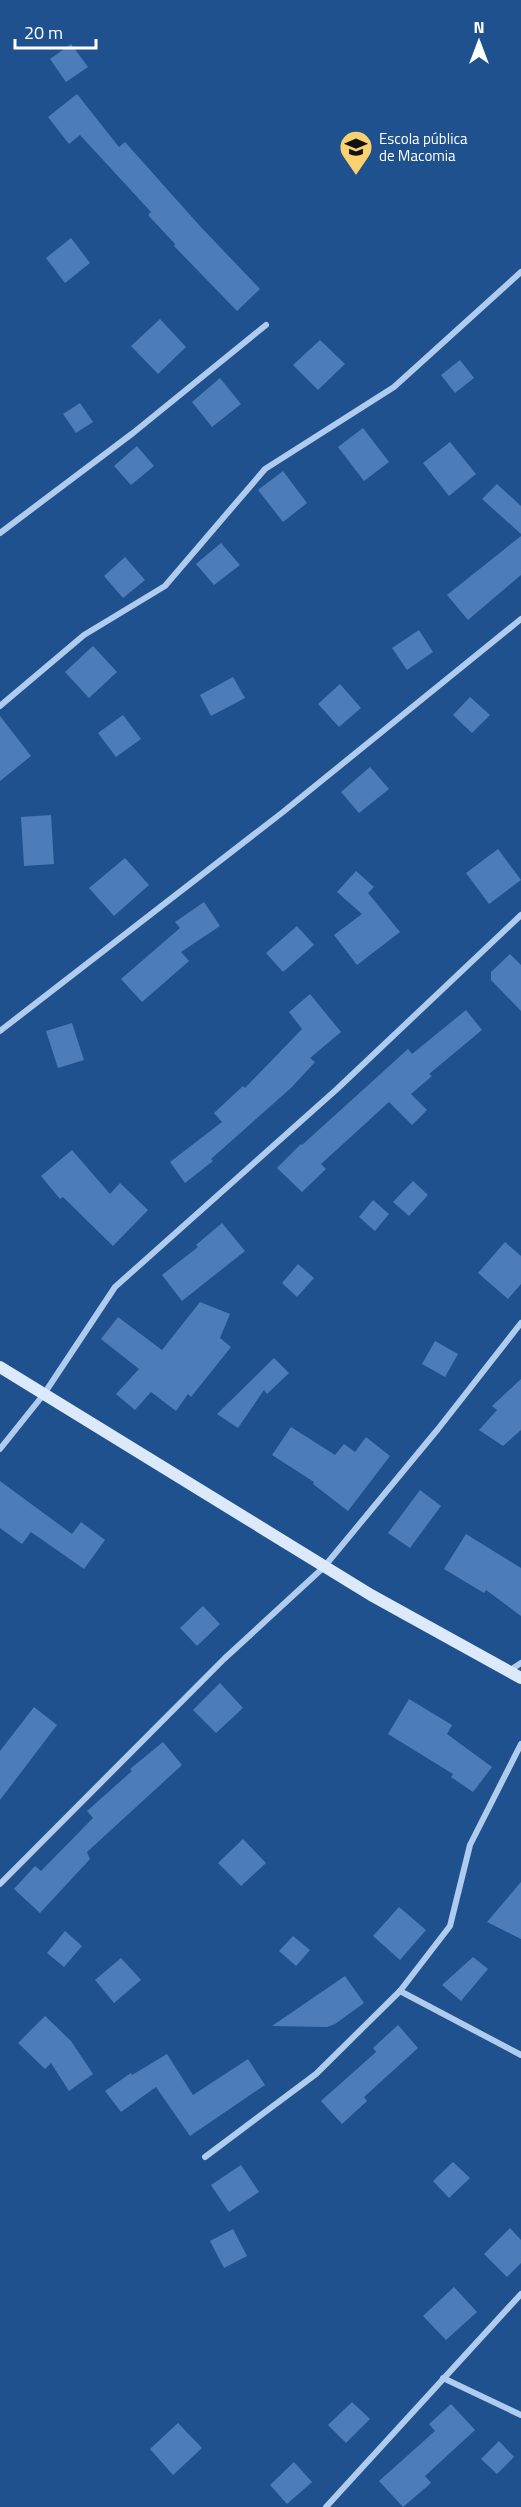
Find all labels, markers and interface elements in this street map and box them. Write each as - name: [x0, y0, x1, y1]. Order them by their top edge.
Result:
- scale bar: [15, 12, 96, 50]
- north arrow: [449, 12, 509, 72]
- text: N: [473, 15, 485, 39]
- text: 20 m: [24, 19, 63, 46]
- place label: Escola pública de Macomia: [379, 127, 468, 167]
- school or university icon: Escola pública de Macomia: [338, 129, 374, 176]

